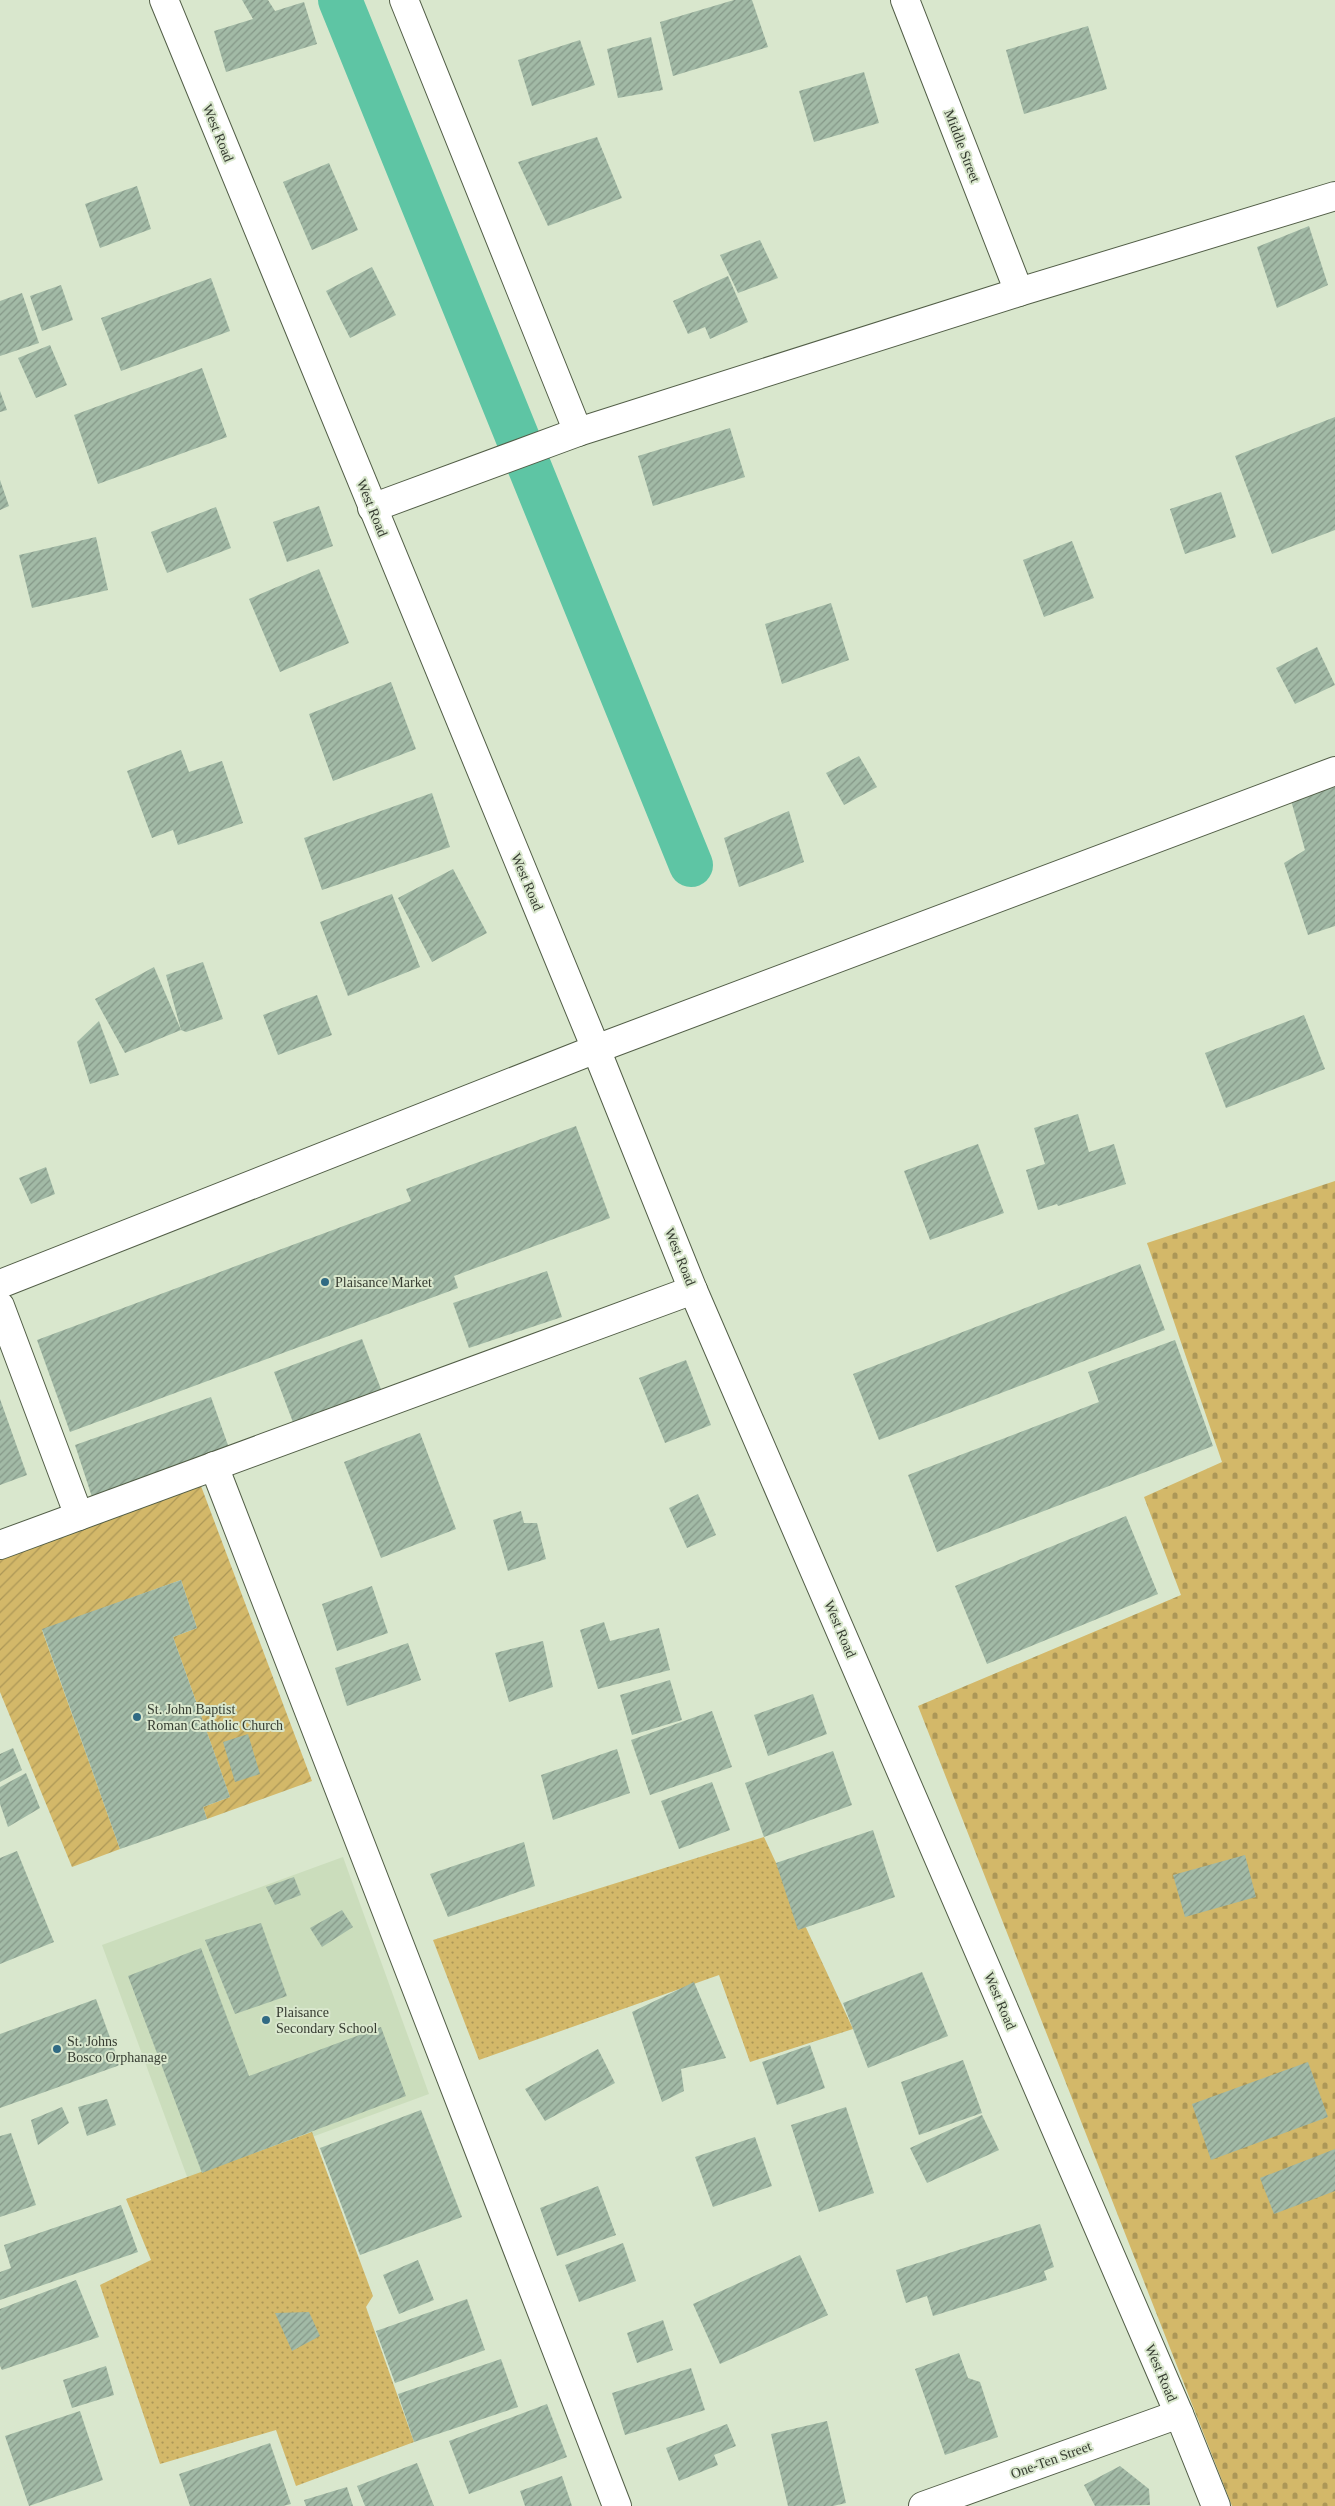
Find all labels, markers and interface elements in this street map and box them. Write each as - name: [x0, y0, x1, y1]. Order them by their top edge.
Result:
- street label: West Road: [200, 102, 236, 164]
- street label: Middle Street: [941, 108, 983, 185]
- street label: West Road: [354, 477, 390, 539]
- street label: West Road: [508, 851, 546, 913]
- street label: West Road: [662, 1226, 698, 1288]
- place label: Plaisance Market: [335, 1275, 432, 1290]
- marker: Plaisance Market: [319, 1276, 331, 1288]
- street label: West Road: [821, 1598, 859, 1660]
- place label: St. John Baptist Roman Catholic Church: [147, 1702, 283, 1733]
- marker: St. John Baptist Roman Catholic Church: [131, 1711, 143, 1723]
- street label: West Road: [981, 1970, 1019, 2032]
- place label: Plaisance Secondary School: [276, 2005, 378, 2036]
- marker: Plaisance Secondary School: [260, 2014, 272, 2026]
- place label: St. Johns Bosco Orphanage: [67, 2034, 167, 2065]
- marker: St. Johns Bosco Orphanage: [51, 2043, 63, 2055]
- street label: West Road: [1142, 2342, 1180, 2404]
- street label: One-Ten Street: [1009, 2438, 1094, 2482]

